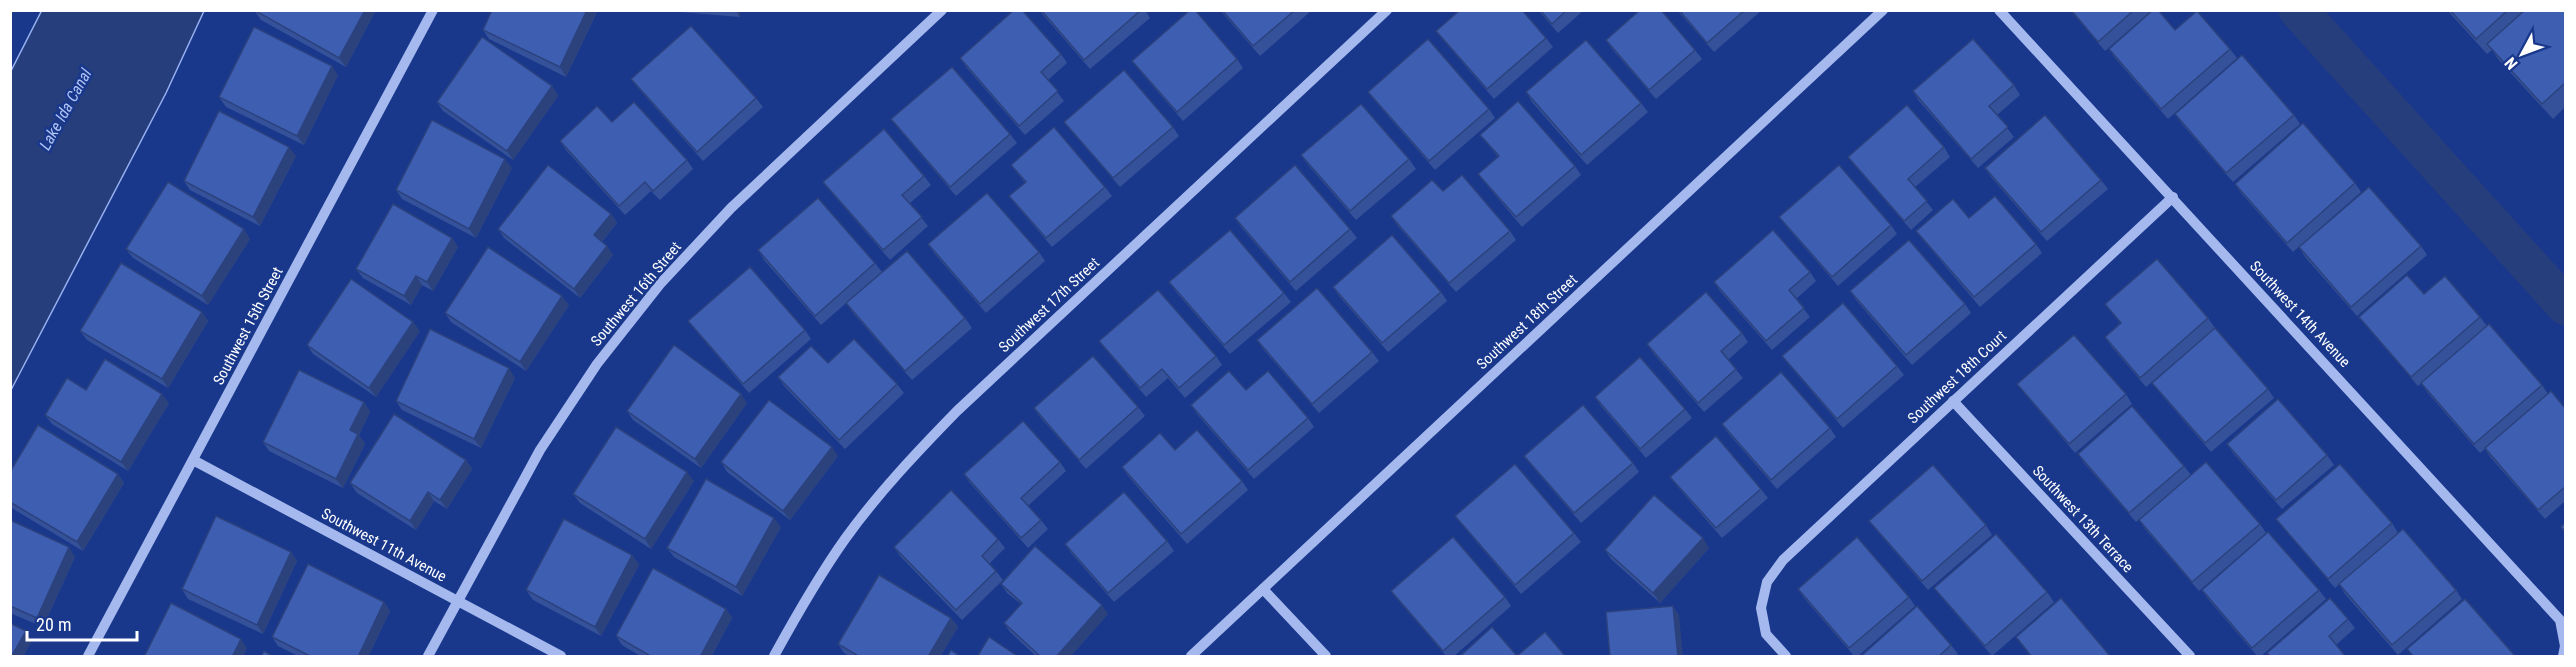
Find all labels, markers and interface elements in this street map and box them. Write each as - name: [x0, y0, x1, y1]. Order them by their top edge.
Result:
- north arrow: [2492, 24, 2552, 84]
- text: N: [2501, 54, 2521, 73]
- water label: Lake Ida Canal: [35, 65, 96, 153]
- street label: Southwest 16th Street: [587, 238, 685, 350]
- street label: Southwest 17th Street: [995, 254, 1103, 356]
- street label: Southwest 14th Avenue: [2246, 257, 2354, 371]
- street label: Southwest 15th Street: [209, 264, 287, 388]
- street label: Southwest 18th Street: [1473, 271, 1581, 373]
- street label: Southwest 18th Court: [1904, 327, 2010, 427]
- street label: Southwest 13th Terrace: [2029, 462, 2137, 576]
- street label: Southwest 11th Avenue: [318, 504, 450, 586]
- scale bar: [27, 604, 136, 642]
- text: 20 m: [36, 614, 71, 635]

